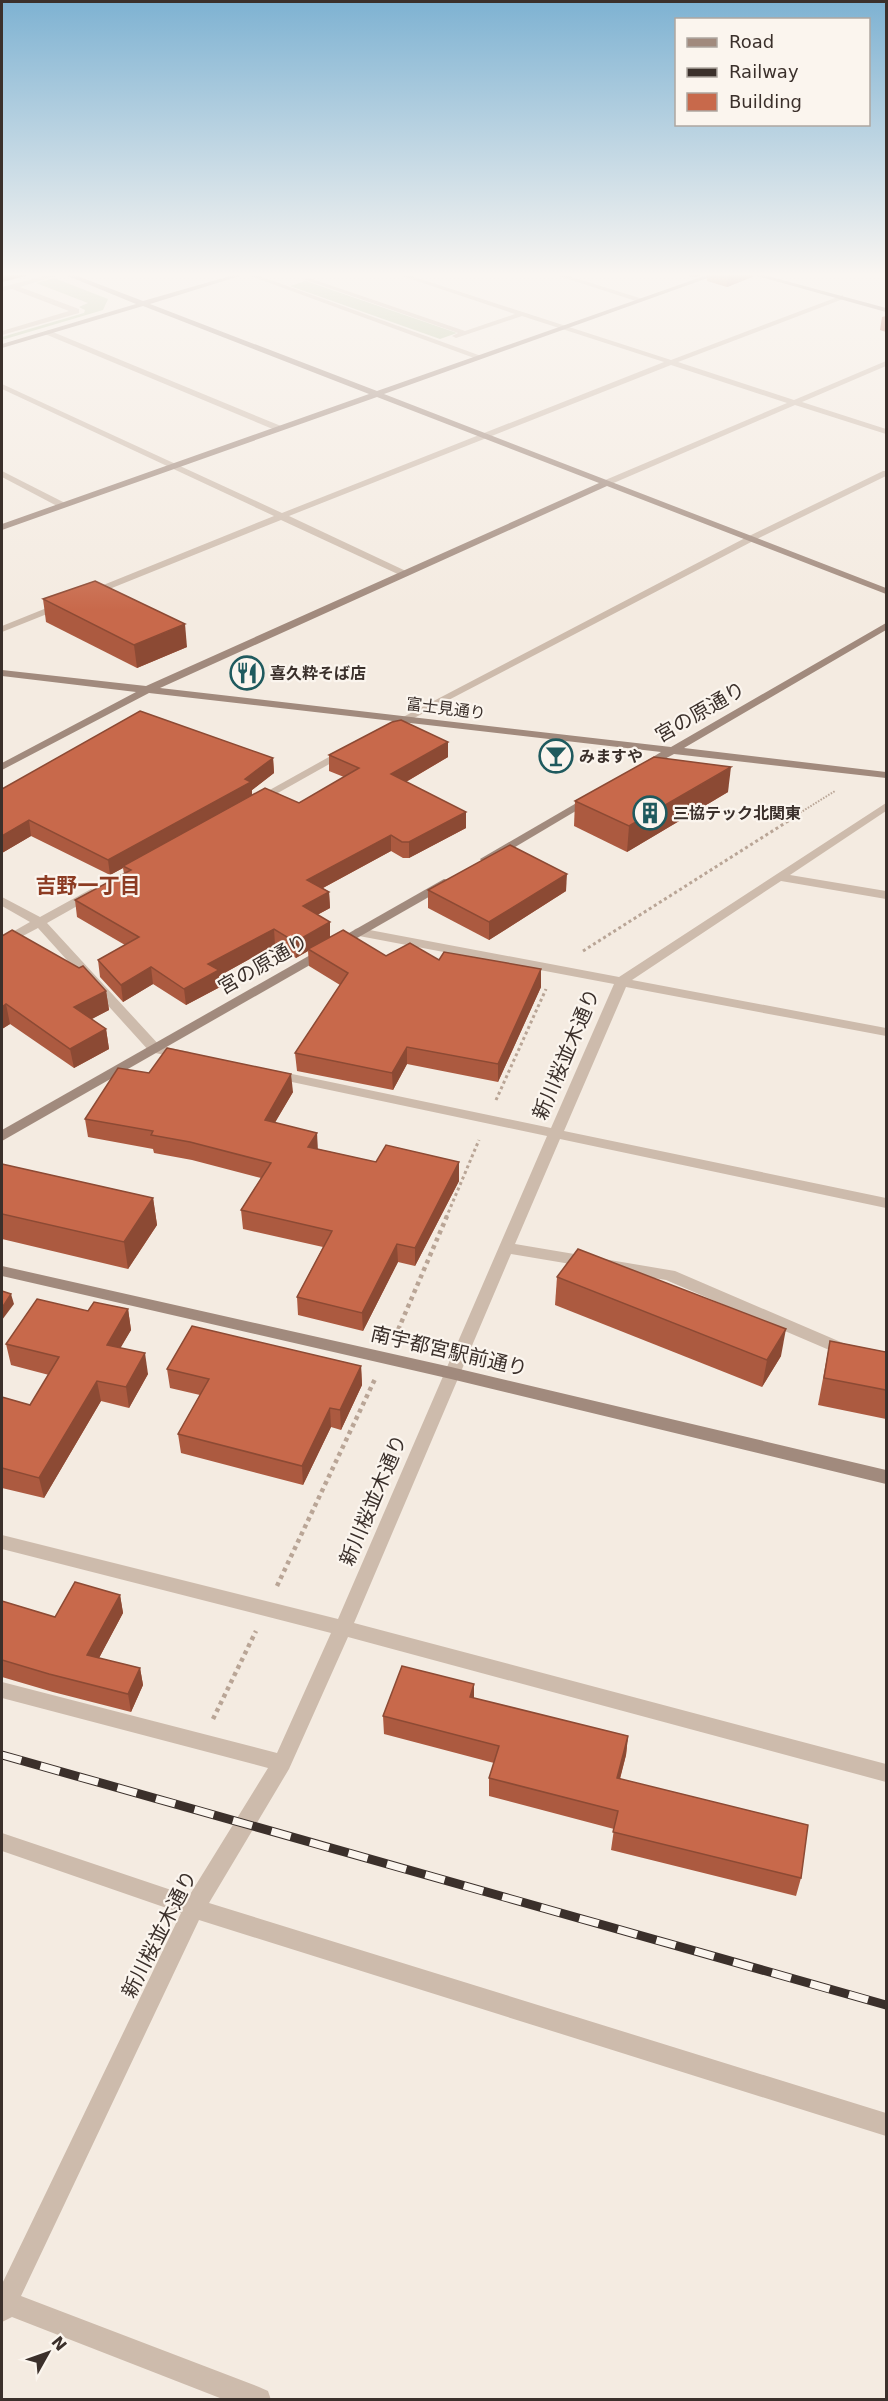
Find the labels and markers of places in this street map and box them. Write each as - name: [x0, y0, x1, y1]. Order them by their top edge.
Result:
- restaurant icon: 喜久粋そば店: [229, 655, 265, 691]
- place label: 喜久粋そば店: [270, 664, 366, 683]
- bar icon: みますや: [538, 738, 574, 774]
- place label: みますや: [579, 747, 643, 766]
- building icon: 三協テック北関東: [632, 795, 668, 831]
- place label: 三協テック北関東: [673, 804, 801, 823]

